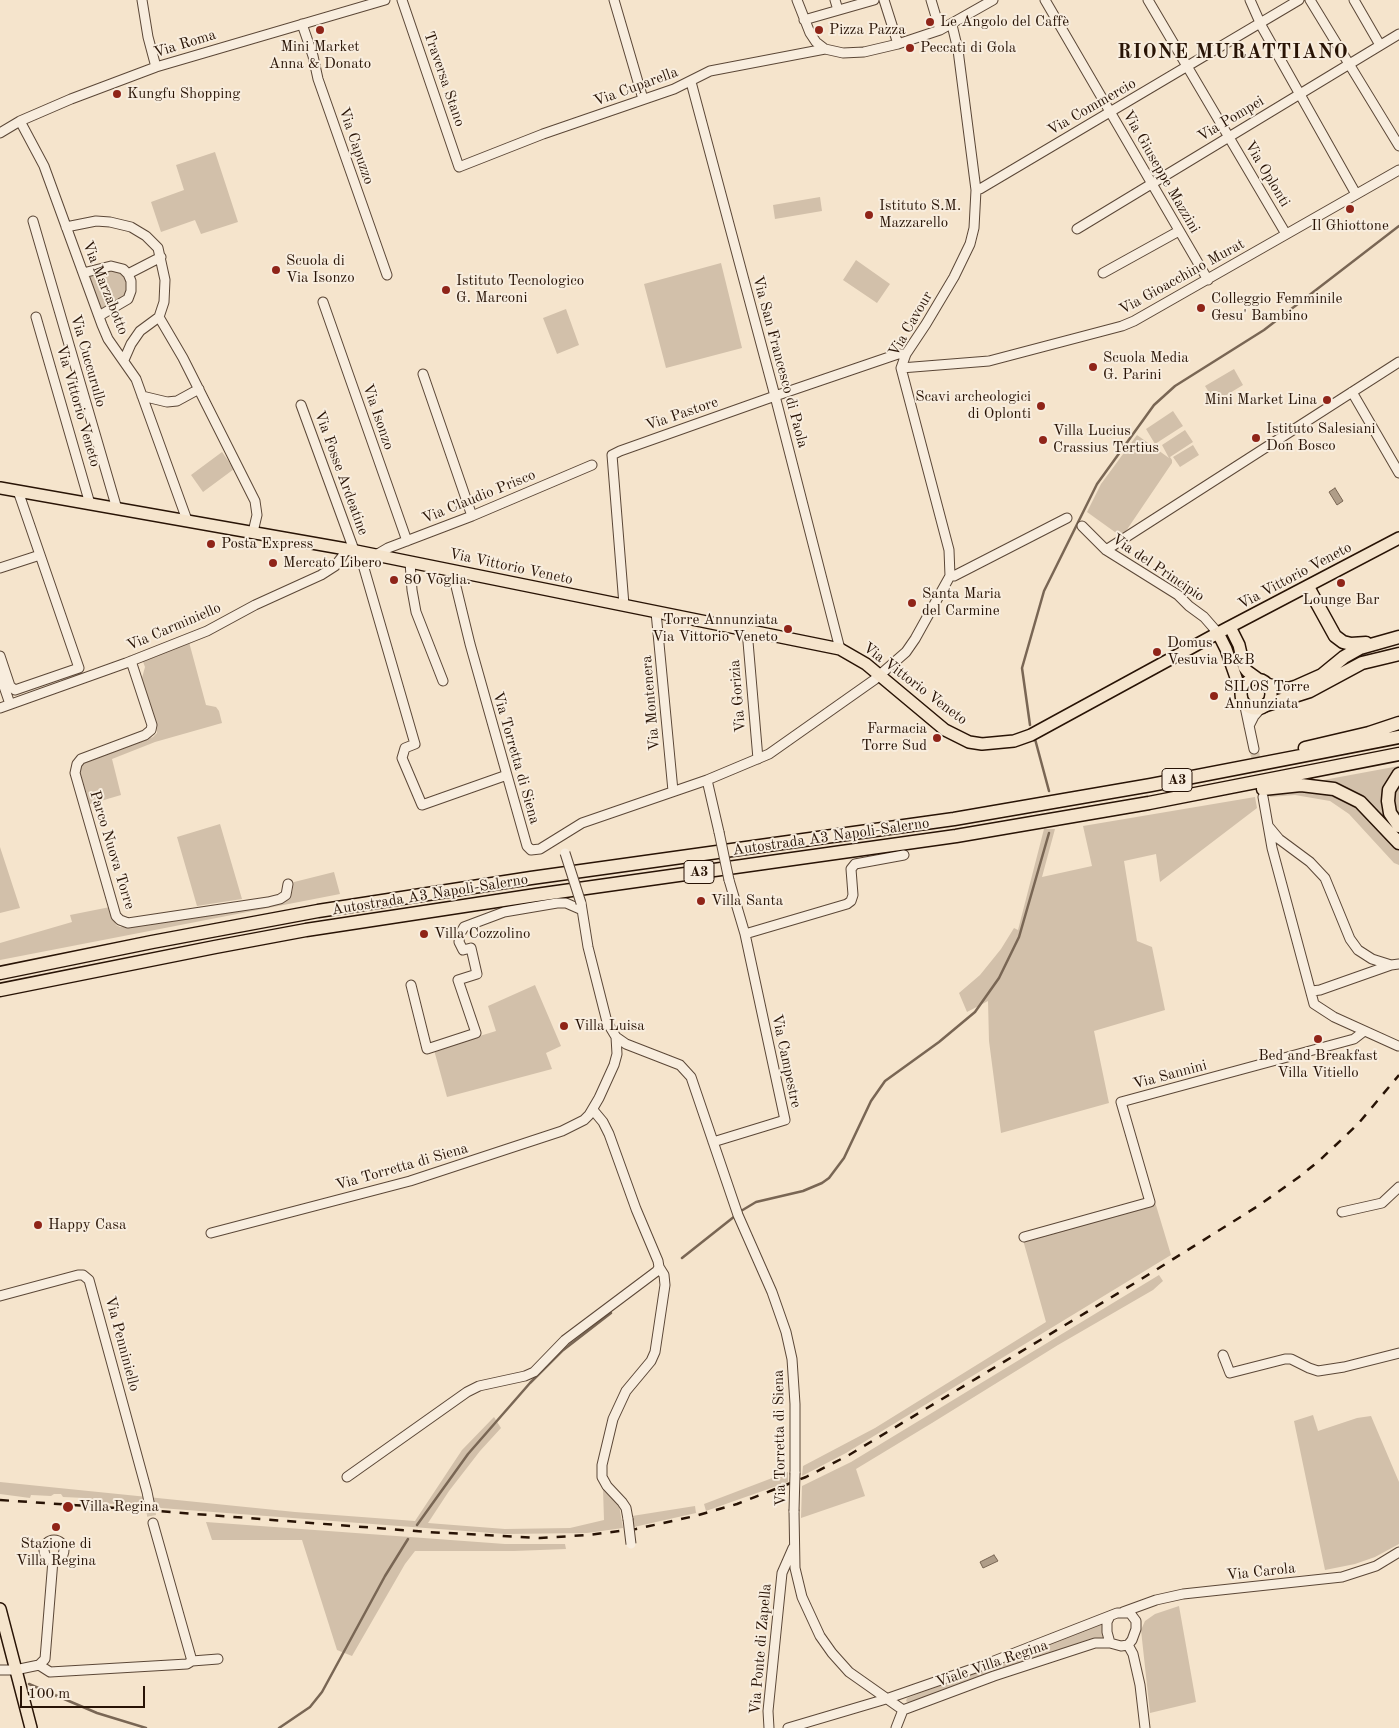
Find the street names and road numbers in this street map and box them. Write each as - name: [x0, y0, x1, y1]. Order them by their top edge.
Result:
- street label: Via Roma: [152, 26, 218, 62]
- street label: Traversa Stano: [419, 29, 469, 129]
- street label: Via Cuparella: [591, 63, 681, 111]
- street label: Via Commercio: [1045, 74, 1139, 140]
- street label: Via Pompei: [1195, 92, 1267, 146]
- street label: Via Capuzzo: [334, 105, 378, 187]
- street label: Via Giuseppe Mazzini: [1118, 107, 1204, 237]
- street label: Via Oplonti: [1240, 138, 1294, 210]
- street label: Via Gioacchino Murat: [1116, 235, 1248, 319]
- street label: Via Marzabotto: [78, 238, 132, 338]
- street label: Via San Francesco di Paola: [748, 274, 812, 450]
- street label: Via Cavour: [885, 288, 937, 360]
- street label: Via Cuccurullo: [66, 313, 110, 409]
- street label: Via Vittorio Veneto: [52, 343, 104, 469]
- street label: Via Isonzo: [358, 382, 398, 452]
- street label: Via Pastore: [643, 393, 721, 435]
- street label: Via Fosse Ardeatine: [310, 408, 372, 538]
- street label: Via Claudio Prisco: [420, 466, 538, 528]
- street label: Via del Principio: [1108, 530, 1208, 606]
- street label: Via Vittorio Veneto: [1235, 538, 1355, 614]
- street label: Via Vittorio Veneto: [447, 545, 575, 589]
- street label: Via Carminiello: [124, 599, 224, 655]
- street label: Via Vittorio Veneto: [859, 639, 971, 729]
- street label: Via Montenera: [638, 655, 664, 751]
- street label: Via Gorizia: [726, 659, 750, 733]
- street label: Via Torretta di Siena: [488, 690, 544, 826]
- road number: A3: [1162, 768, 1192, 792]
- street label: Parco Nuova Torre: [85, 789, 139, 911]
- street label: Autostrada A3 Napoli-Salerno: [731, 814, 931, 860]
- road number: A3: [684, 860, 714, 884]
- street label: Autostrada A3 Napoli-Salerno: [331, 871, 529, 919]
- street label: Via Campestre: [767, 1012, 805, 1110]
- street label: Via Sannini: [1131, 1057, 1209, 1093]
- street label: Via Torretta di Siena: [334, 1139, 470, 1195]
- street label: Via Penniniello: [101, 1294, 143, 1394]
- street label: Via Torretta di Siena: [770, 1369, 790, 1507]
- street label: Via Carola: [1226, 1559, 1296, 1585]
- street label: Via Ponte di Zapella: [746, 1583, 776, 1715]
- street label: Viale Villa Regina: [934, 1636, 1050, 1692]

